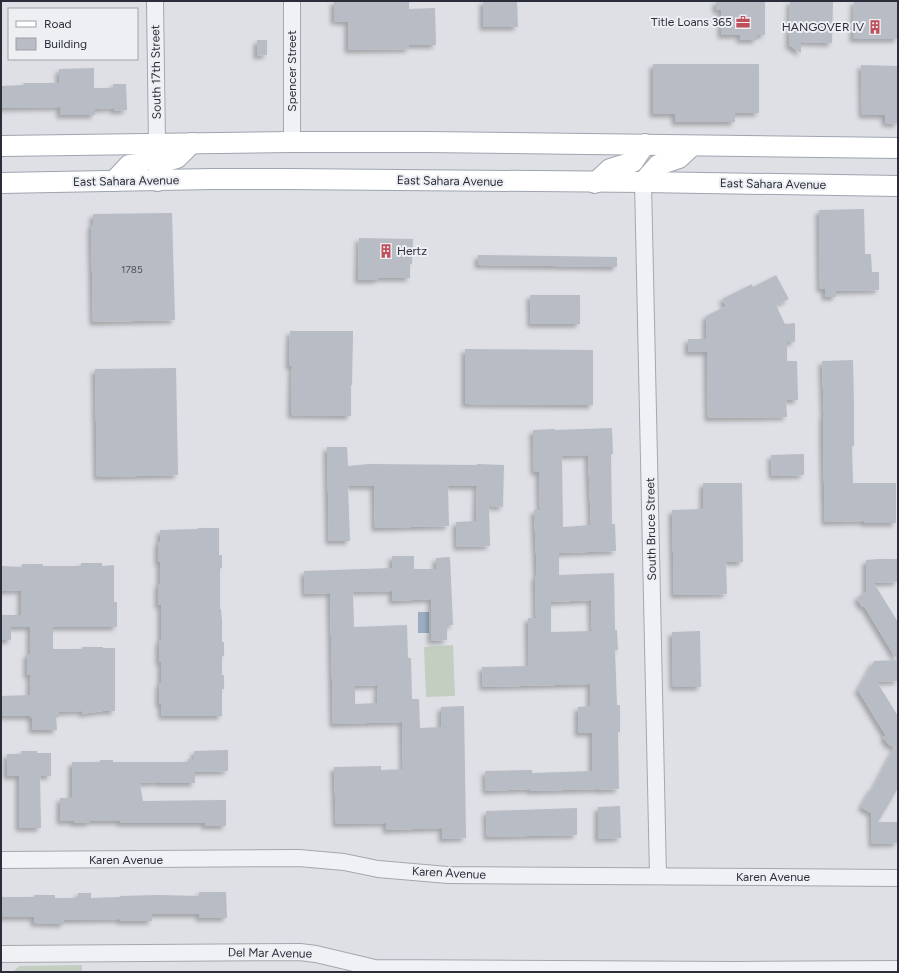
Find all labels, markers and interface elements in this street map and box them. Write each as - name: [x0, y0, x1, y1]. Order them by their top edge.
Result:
- legend: [8, 8, 138, 60]
- office icon: Title Loans 365: [735, 14, 751, 30]
- place label: Title Loans 365: [651, 15, 732, 29]
- text: Road: [44, 17, 72, 31]
- building icon: HANGOVER IV: [867, 19, 883, 35]
- place label: HANGOVER IV: [782, 20, 865, 34]
- street label: South 17th Street: [148, 24, 164, 119]
- street label: Spencer Street: [285, 30, 299, 112]
- text: Building: [44, 37, 87, 51]
- street label: East Sahara Avenue: [73, 173, 180, 189]
- street label: East Sahara Avenue: [397, 173, 504, 189]
- street label: East Sahara Avenue: [720, 176, 827, 192]
- building icon: Hertz: [378, 243, 394, 259]
- place label: Hertz: [397, 244, 427, 258]
- house number: 1785: [121, 263, 143, 276]
- street label: South Bruce Street: [643, 477, 659, 581]
- street label: Karen Avenue: [89, 853, 164, 867]
- street label: Karen Avenue: [412, 864, 487, 882]
- street label: Karen Avenue: [736, 870, 811, 884]
- street label: Del Mar Avenue: [228, 945, 313, 961]

